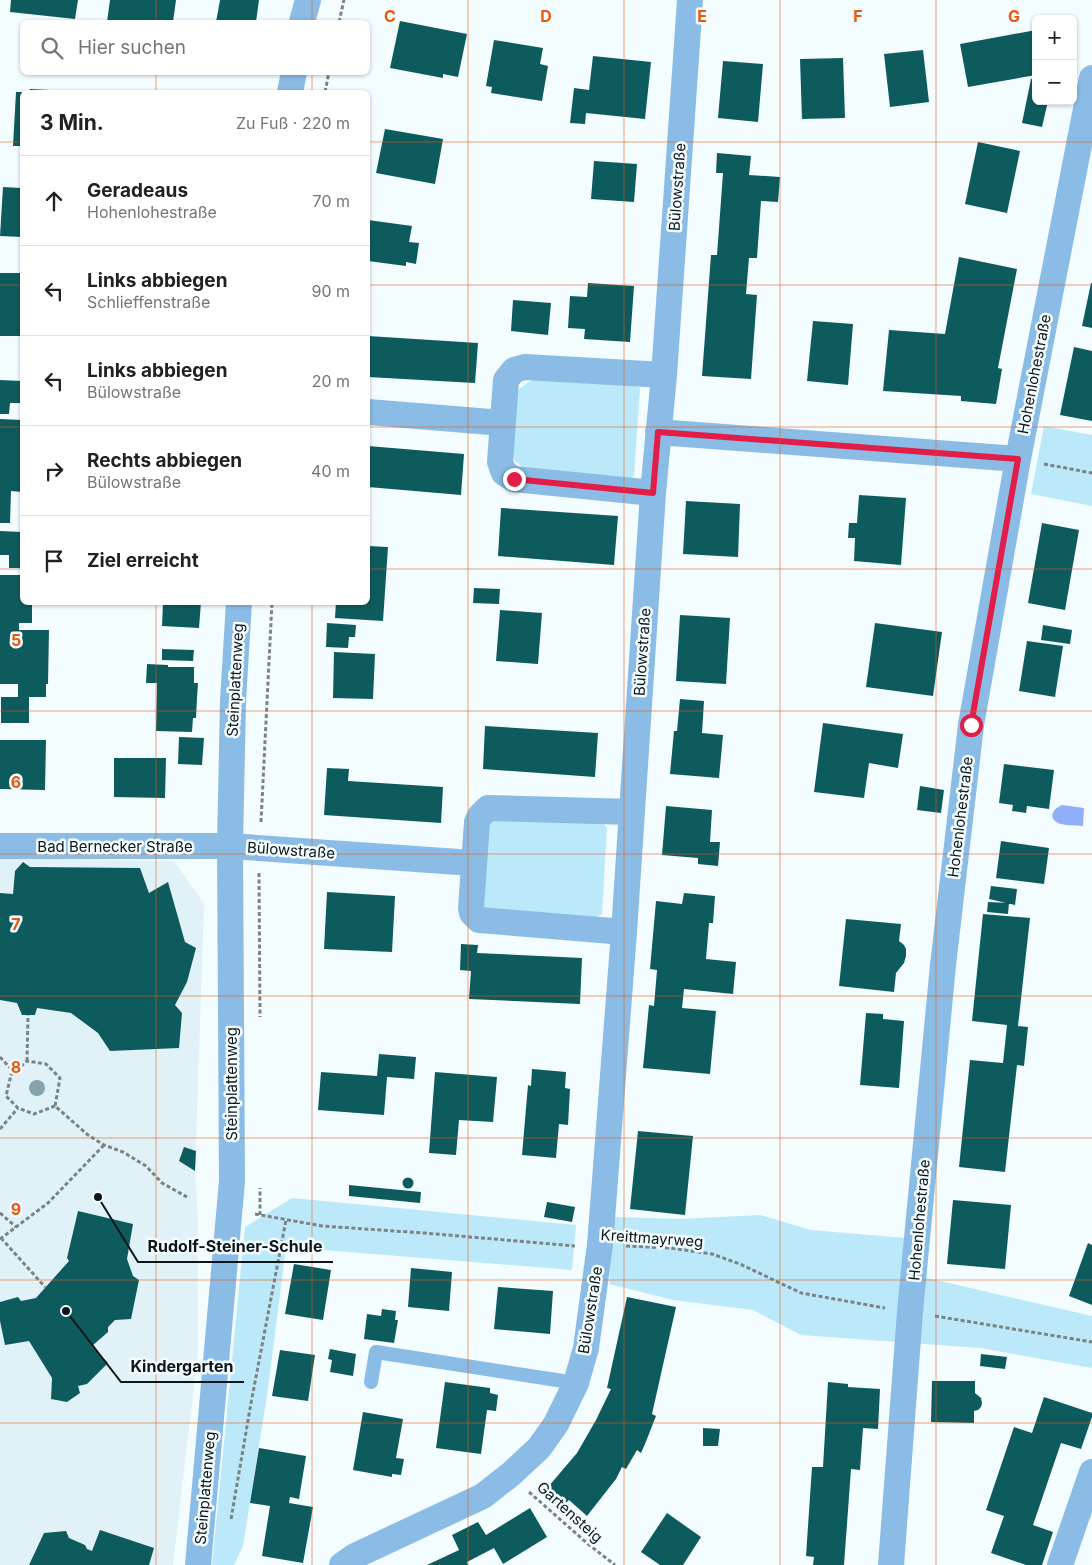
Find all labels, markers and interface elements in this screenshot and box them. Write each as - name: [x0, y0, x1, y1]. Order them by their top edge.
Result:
- text: C: [384, 6, 396, 26]
- text: D: [540, 6, 552, 26]
- text: E: [697, 6, 707, 26]
- text: F: [853, 6, 863, 26]
- text: G: [1008, 6, 1020, 26]
- map controls: [1032, 15, 1077, 105]
- button: +: [1032, 15, 1077, 60]
- search box: [20, 20, 370, 75]
- icon: search: [38, 34, 66, 62]
- text: Hier suchen: [78, 36, 186, 59]
- button: −: [1032, 60, 1077, 105]
- text: 3 Min.: [40, 110, 104, 135]
- text: Zu Fuß · 220 m: [236, 113, 350, 133]
- street label: Bülowstraße: [664, 142, 690, 232]
- text: Geradeaus: [87, 179, 188, 202]
- icon: ahead: [40, 187, 68, 215]
- text: 70 m: [313, 191, 350, 211]
- text: Hohenlohestraße: [87, 202, 217, 222]
- text: Links abbiegen: [87, 269, 228, 292]
- icon: left: [40, 277, 68, 305]
- text: 90 m: [311, 281, 350, 301]
- text: Schlieffenstraße: [87, 292, 210, 312]
- street label: Hohenlohestraße: [1013, 312, 1055, 436]
- text: Links abbiegen: [87, 359, 228, 382]
- icon: left: [40, 367, 68, 395]
- text: 20 m: [312, 371, 350, 391]
- text: Bülowstraße: [87, 382, 181, 402]
- text: Rechts abbiegen: [87, 449, 242, 472]
- icon: right: [40, 457, 68, 485]
- text: 40 m: [311, 461, 350, 481]
- route end: [503, 468, 526, 491]
- text: Bülowstraße: [87, 472, 181, 492]
- icon: arrive: [40, 547, 68, 575]
- text: Ziel erreicht: [87, 549, 199, 572]
- street label: Bülowstraße: [629, 607, 655, 697]
- street label: Steinplattenweg: [223, 623, 247, 737]
- text: 5: [11, 630, 21, 650]
- route start: [960, 714, 983, 737]
- street label: Hohenlohestraße: [943, 755, 977, 879]
- text: 6: [11, 772, 21, 792]
- street label: Bad Bernecker Straße: [37, 837, 193, 856]
- street label: Bülowstraße: [246, 837, 336, 863]
- text: 7: [11, 914, 21, 934]
- street label: Steinplattenweg: [222, 1027, 241, 1141]
- text: 8: [11, 1057, 21, 1077]
- street label: Hohenlohestraße: [904, 1159, 934, 1281]
- text: 9: [11, 1199, 21, 1219]
- street label: Kreittmayrweg: [600, 1225, 704, 1251]
- callout: Rudolf-Steiner-Schule: [138, 1231, 333, 1262]
- text: Rudolf-Steiner-Schule: [148, 1236, 322, 1256]
- street label: Bülowstraße: [574, 1265, 606, 1355]
- callout: Kindergarten: [121, 1351, 244, 1382]
- text: Kindergarten: [130, 1356, 234, 1376]
- street label: Steinplattenweg: [191, 1431, 219, 1545]
- street label: Gartensteig: [533, 1477, 607, 1547]

